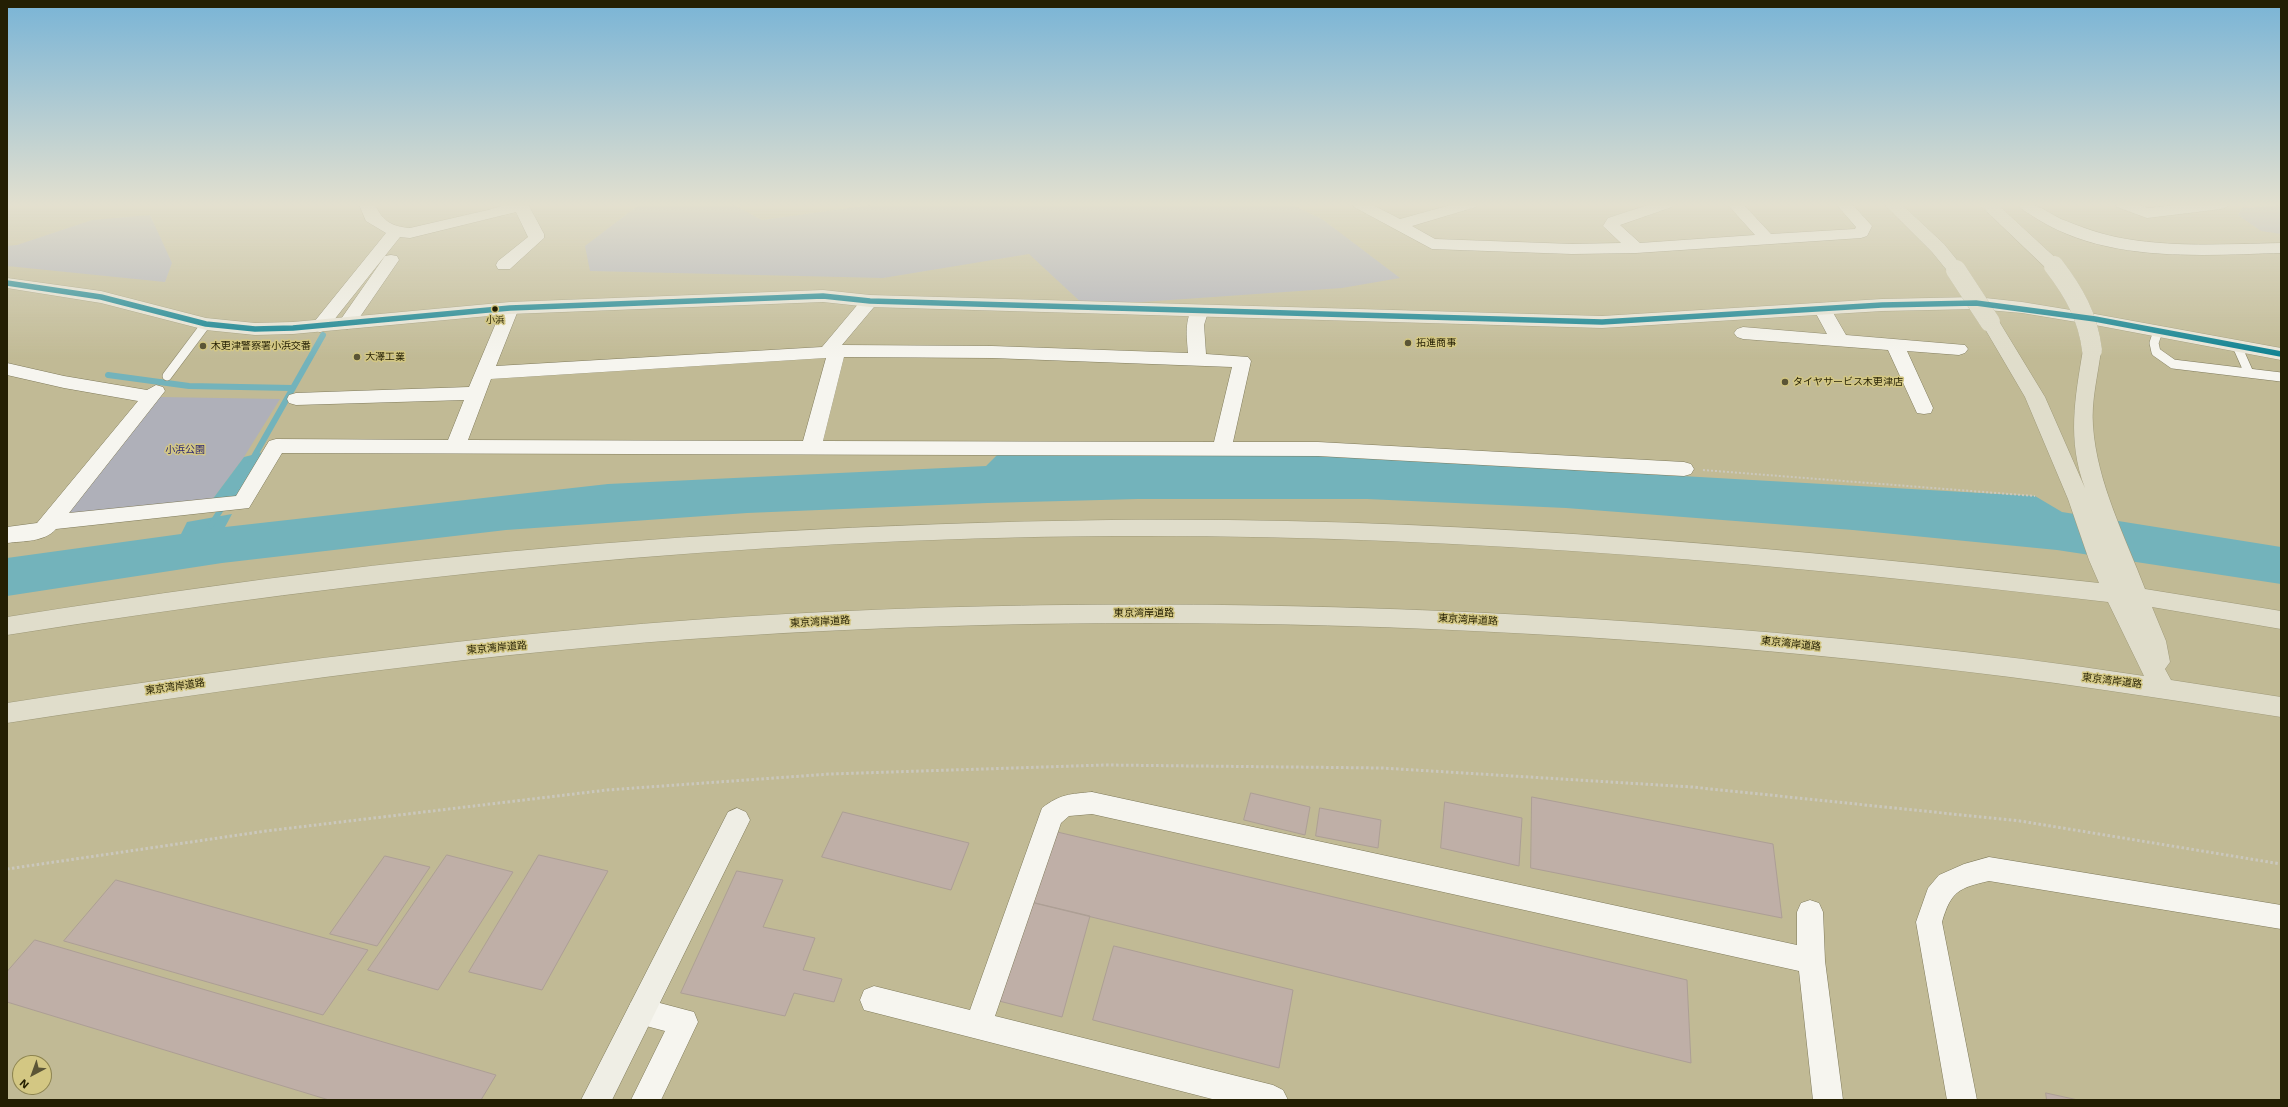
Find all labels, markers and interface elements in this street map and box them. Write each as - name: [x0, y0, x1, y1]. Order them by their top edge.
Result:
- marker: 小浜: [490, 304, 500, 314]
- place label: 小浜: [486, 315, 504, 325]
- place label: 拓進商事: [1416, 337, 1456, 349]
- marker: 拓進商事: [1403, 338, 1413, 348]
- place label: 木更津警察署小浜交番: [211, 340, 311, 352]
- marker: 木更津警察署小浜交番: [198, 341, 208, 351]
- place label: 大澤工業: [365, 351, 405, 363]
- marker: 大澤工業: [352, 352, 362, 362]
- place label: タイヤサービス木更津店: [1793, 376, 1903, 388]
- marker: タイヤサービス木更津店: [1780, 377, 1790, 387]
- park label: 小浜公園: [165, 444, 205, 456]
- street label: 東京湾岸道路: [1114, 607, 1174, 619]
- street label: 東京湾岸道路: [1438, 612, 1498, 628]
- street label: 東京湾岸道路: [790, 614, 850, 630]
- street label: 東京湾岸道路: [1761, 635, 1821, 653]
- street label: 東京湾岸道路: [467, 639, 527, 657]
- street label: 東京湾岸道路: [2081, 671, 2143, 691]
- street label: 東京湾岸道路: [144, 677, 206, 697]
- north arrow: [12, 1055, 52, 1095]
- text: N: [17, 1076, 32, 1091]

